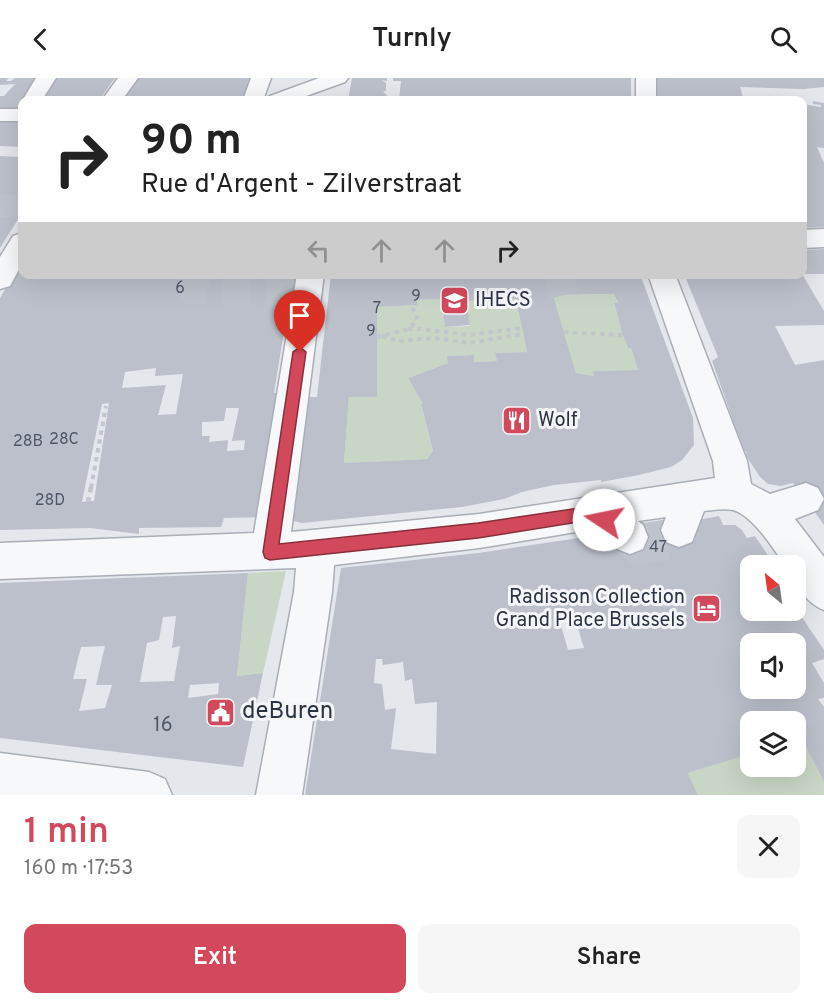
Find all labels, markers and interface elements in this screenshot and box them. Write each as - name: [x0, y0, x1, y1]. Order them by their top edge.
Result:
- text: Turnly: [372, 22, 452, 56]
- icon: back: [24, 23, 57, 56]
- icon: search: [767, 23, 800, 56]
- text: 90 m: [141, 116, 242, 169]
- icon: right: [42, 120, 120, 198]
- text: Rue d'Argent - Zilverstraat: [141, 168, 462, 202]
- icon: left: [302, 234, 335, 267]
- icon: ahead: [365, 234, 398, 267]
- icon: ahead: [428, 234, 461, 267]
- icon: right: [491, 234, 524, 267]
- house number: 6: [175, 279, 185, 299]
- school or university icon: IHECS: [438, 285, 470, 317]
- house number: 9: [411, 287, 421, 307]
- place label: IHECS: [475, 288, 531, 314]
- pin: [274, 290, 325, 352]
- icon: arrive: [283, 299, 316, 332]
- house number: 7: [373, 299, 381, 319]
- house number: 9: [366, 322, 376, 342]
- restaurant icon: Wolf: [501, 405, 533, 437]
- place label: Wolf: [538, 408, 578, 434]
- house number: 28C: [49, 430, 79, 450]
- house number: 28B: [13, 432, 43, 452]
- position arrow: [572, 488, 636, 552]
- house number: 28D: [35, 491, 65, 511]
- house number: 47: [649, 538, 667, 558]
- north arrow: [740, 555, 806, 621]
- map controls: [740, 555, 806, 777]
- place label: Radisson Collection Grand Place Brussels: [495, 585, 685, 634]
- hotel icon: Radisson Collection Grand Place Brussels: [690, 593, 722, 625]
- button: sound: [740, 633, 806, 699]
- public building icon: deBuren: [205, 696, 237, 728]
- place label: deBuren: [242, 697, 333, 727]
- button: layers: [740, 711, 806, 777]
- house number: 16: [153, 713, 173, 739]
- text: 1 min: [24, 810, 109, 856]
- button: close: [737, 815, 800, 878]
- text: 160 m · 17:53: [24, 856, 133, 882]
- button: Exit: [24, 924, 406, 993]
- button: Share: [418, 924, 800, 993]

